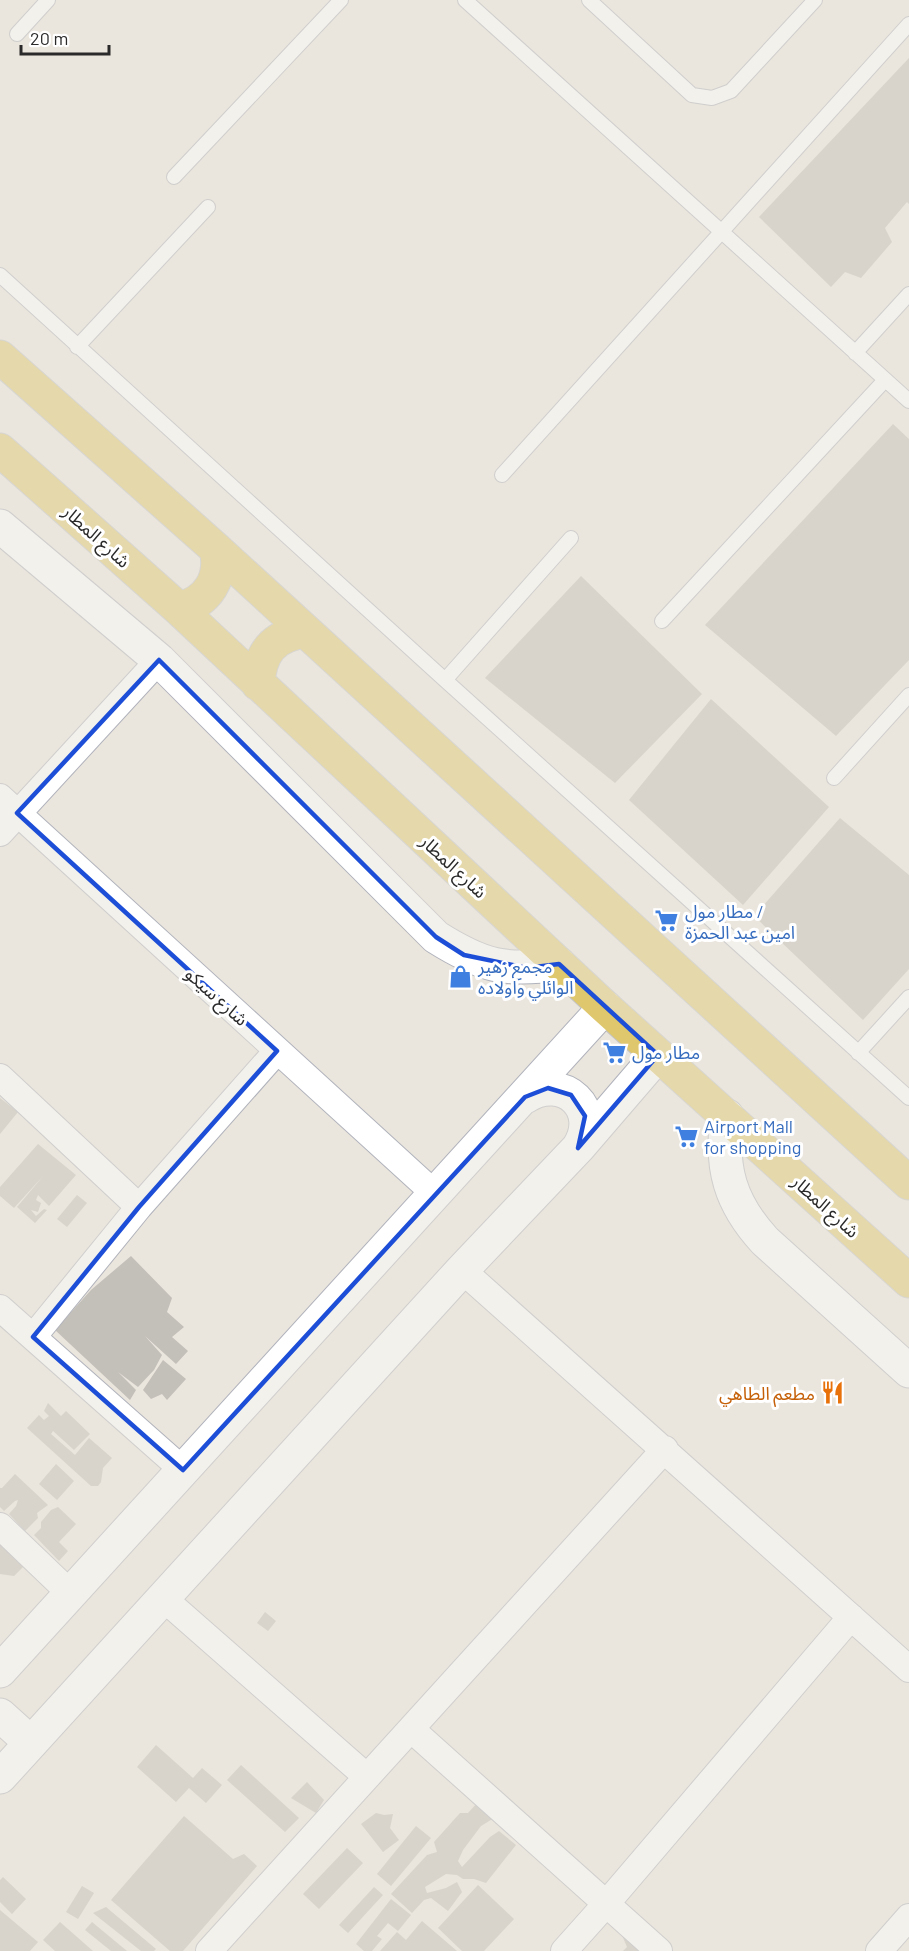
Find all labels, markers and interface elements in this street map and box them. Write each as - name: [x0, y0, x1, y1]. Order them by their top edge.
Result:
- scale bar: [21, 18, 110, 56]
- text: 20 m: [30, 27, 68, 49]
- street label: شارع المطار: [55, 499, 135, 575]
- street label: شارع المطار: [413, 829, 492, 905]
- place label: مطار مول / امين عبد الحمزة: [685, 900, 795, 944]
- supermarket icon: مطار مول / امين عبد الحمزة: [654, 908, 680, 934]
- place label: مجمع زهير الوائلي واولاده: [477, 955, 574, 1001]
- street label: شارع سيكو: [178, 962, 253, 1033]
- shop icon: مجمع زهير الوائلي واولاده: [447, 963, 473, 989]
- supermarket icon: مطار مول: [601, 1039, 627, 1065]
- place label: مطار مول: [632, 1041, 700, 1064]
- place label: Airport Mall for shopping: [704, 1115, 801, 1158]
- supermarket icon: Airport Mall for shopping: [673, 1123, 699, 1149]
- street label: شارع المطار: [784, 1169, 864, 1245]
- restaurant icon: مطعم الطاهي: [820, 1380, 846, 1406]
- place label: مطعم الطاهي: [719, 1382, 815, 1407]

